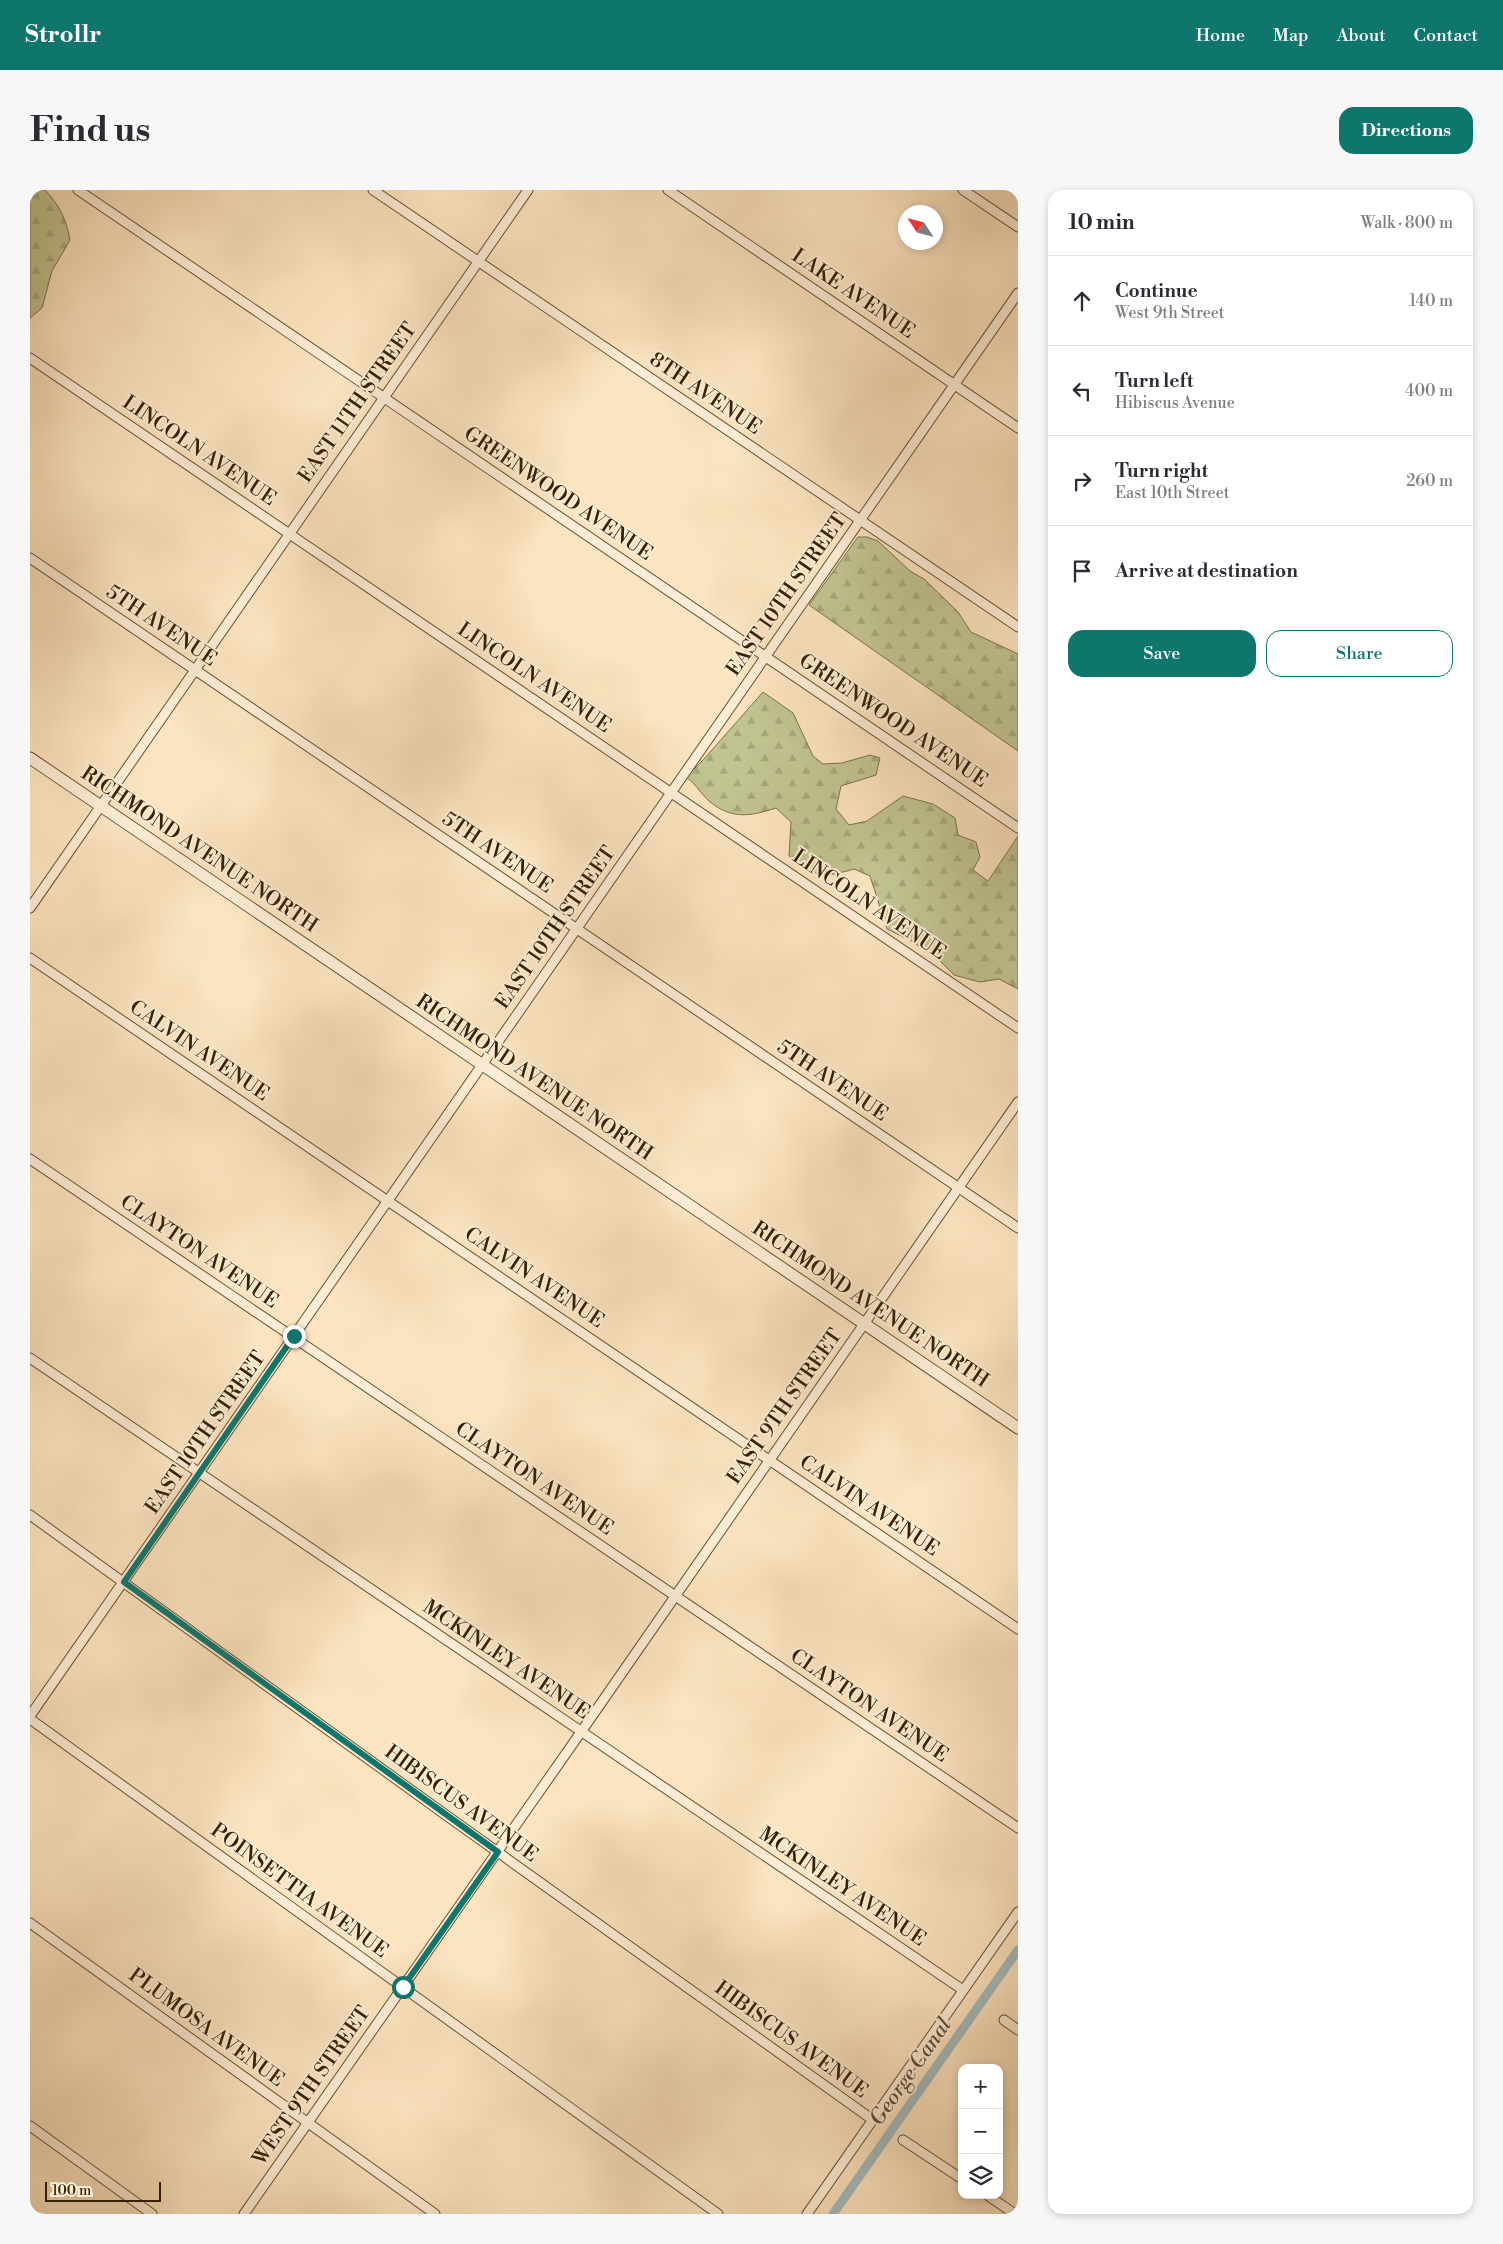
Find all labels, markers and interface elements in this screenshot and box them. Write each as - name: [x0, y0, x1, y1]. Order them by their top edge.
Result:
- text: Strollr: [25, 20, 101, 50]
- text: Home: [1196, 24, 1245, 47]
- text: Map: [1273, 24, 1309, 47]
- text: About: [1337, 24, 1386, 47]
- text: Contact: [1414, 24, 1478, 47]
- button: Directions: [1339, 107, 1473, 154]
- text: Find us: [30, 109, 150, 152]
- north arrow: [898, 205, 943, 250]
- text: 10 min: [1068, 210, 1135, 236]
- text: Walk · 800 m: [1361, 213, 1453, 233]
- street label: LAKE AVENUE: [787, 244, 919, 344]
- text: Continue: [1115, 279, 1198, 303]
- icon: ahead: [1068, 287, 1096, 315]
- text: 140 m: [1409, 291, 1453, 311]
- text: West 9th Street: [1115, 303, 1225, 323]
- street label: EAST 11TH STREET: [293, 318, 423, 488]
- street label: 8TH AVENUE: [644, 347, 766, 441]
- text: Turn left: [1115, 369, 1194, 393]
- icon: left: [1068, 377, 1096, 405]
- text: 400 m: [1405, 381, 1453, 401]
- street label: LINCOLN AVENUE: [117, 390, 281, 512]
- text: Hibiscus Avenue: [1115, 393, 1235, 413]
- street label: GREENWOOD AVENUE: [459, 422, 657, 566]
- text: Turn right: [1115, 459, 1208, 483]
- icon: right: [1068, 467, 1096, 495]
- text: 260 m: [1406, 471, 1453, 491]
- text: East 10th Street: [1115, 483, 1229, 503]
- street label: EAST 10TH STREET: [721, 509, 853, 681]
- icon: arrive: [1068, 557, 1096, 585]
- text: Arrive at destination: [1115, 559, 1298, 583]
- street label: 5TH AVENUE: [101, 580, 221, 672]
- street label: LINCOLN AVENUE: [452, 617, 616, 739]
- button: Save: [1068, 630, 1256, 677]
- button: Share: [1266, 630, 1453, 677]
- street label: GREENWOOD AVENUE: [794, 649, 992, 793]
- street label: RICHMOND AVENUE NORTH: [76, 761, 322, 939]
- street label: 5TH AVENUE: [437, 807, 557, 899]
- street label: EAST 10TH STREET: [490, 842, 622, 1014]
- street label: LINCOLN AVENUE: [787, 844, 951, 966]
- street label: RICHMOND AVENUE NORTH: [411, 989, 657, 1167]
- street label: CALVIN AVENUE: [124, 995, 274, 1107]
- street label: 5TH AVENUE: [772, 1035, 892, 1127]
- street label: CLAYTON AVENUE: [115, 1190, 283, 1314]
- street label: RICHMOND AVENUE NORTH: [747, 1216, 993, 1394]
- street label: CALVIN AVENUE: [459, 1222, 609, 1334]
- street label: EAST 9TH STREET: [722, 1324, 848, 1490]
- route end: [283, 1325, 306, 1348]
- street label: EAST 10TH STREET: [140, 1347, 272, 1519]
- street label: CLAYTON AVENUE: [450, 1417, 618, 1541]
- street label: CALVIN AVENUE: [794, 1450, 944, 1562]
- street label: MCKINLEY AVENUE: [418, 1595, 594, 1725]
- street label: CLAYTON AVENUE: [785, 1644, 953, 1768]
- street label: HIBISCUS AVENUE: [379, 1740, 543, 1868]
- street label: POINSETTIA AVENUE: [205, 1818, 393, 1964]
- street label: MCKINLEY AVENUE: [754, 1822, 930, 1952]
- street label: PLUMOSA AVENUE: [123, 1963, 289, 2093]
- route start: [392, 1976, 415, 1999]
- street label: HIBISCUS AVENUE: [709, 1976, 873, 2104]
- street label: WEST 9TH STREET: [247, 2002, 376, 2171]
- water label: George Canal: [864, 2013, 958, 2131]
- map controls: [958, 2064, 1003, 2199]
- button: +: [958, 2064, 1003, 2109]
- button: −: [958, 2109, 1003, 2154]
- button: layers: [958, 2154, 1003, 2199]
- scale bar: [45, 2179, 161, 2202]
- text: 100 m: [52, 2182, 91, 2200]

